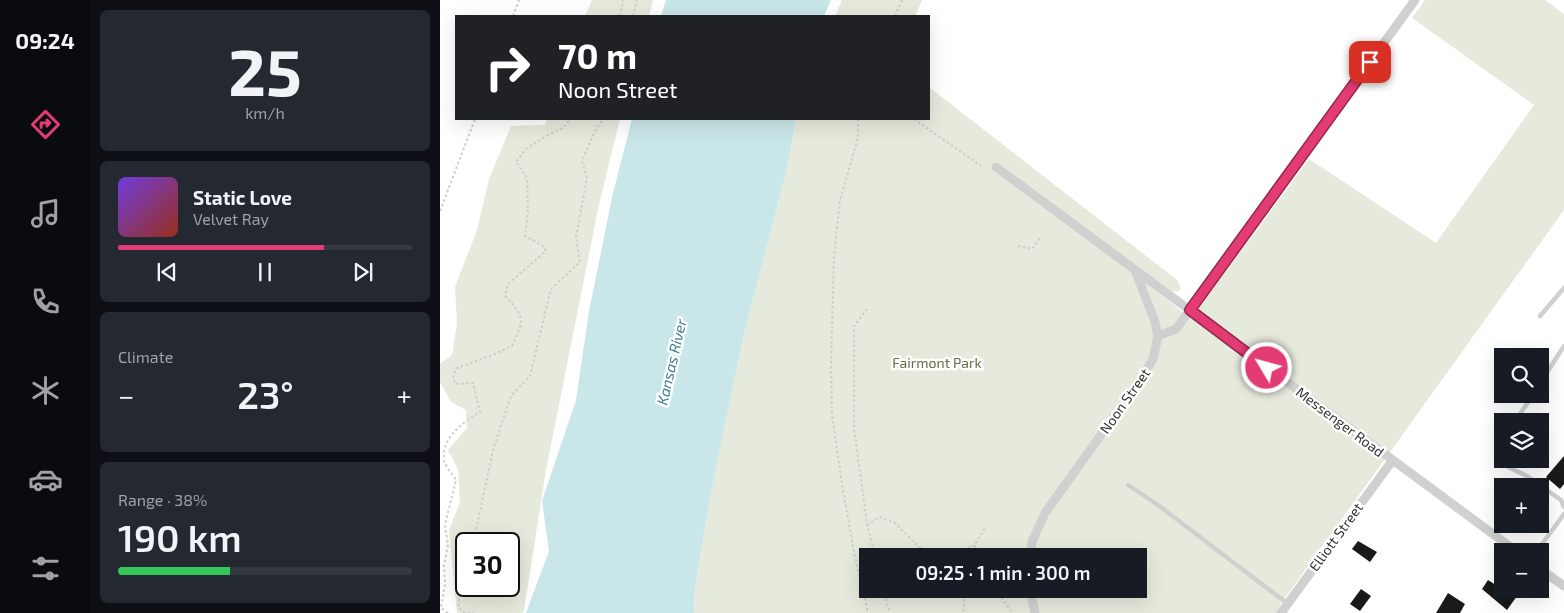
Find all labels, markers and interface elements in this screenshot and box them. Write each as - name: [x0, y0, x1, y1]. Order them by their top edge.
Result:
- text: 09:24: [15, 27, 75, 53]
- text: 25: [228, 31, 302, 109]
- text: 70 m: [558, 34, 637, 76]
- icon: right: [475, 35, 540, 100]
- pin: [1349, 41, 1391, 83]
- icon: arrive: [1356, 48, 1384, 76]
- text: Noon Street: [558, 76, 677, 102]
- text: km/h: [245, 103, 285, 122]
- icon: directions: [28, 107, 63, 142]
- text: Static Love: [193, 186, 292, 209]
- icon: music: [28, 196, 63, 231]
- text: Velvet Ray: [193, 209, 269, 228]
- icon: previous: [153, 258, 181, 286]
- icon: pause: [251, 258, 279, 286]
- icon: next: [349, 258, 377, 286]
- icon: phone: [28, 284, 63, 319]
- water label: Kansas River: [652, 316, 690, 407]
- position arrow: [1240, 341, 1292, 393]
- text: Climate: [118, 347, 173, 366]
- map controls: [1494, 348, 1549, 598]
- button: search: [1494, 348, 1549, 403]
- park label: Fairmont Park: [892, 354, 982, 371]
- street label: Noon Street: [1096, 365, 1153, 437]
- text: 23°: [237, 371, 294, 417]
- icon: climate: [28, 373, 63, 408]
- text: −: [118, 378, 134, 412]
- text: +: [397, 378, 412, 412]
- street label: Messenger Road: [1293, 383, 1388, 460]
- button: layers: [1494, 413, 1549, 468]
- icon: car: [28, 462, 63, 497]
- button: +: [1494, 478, 1549, 533]
- text: Range · 38%: [118, 490, 207, 509]
- street label: Elliott Street: [1305, 499, 1366, 574]
- text: 190 km: [118, 514, 242, 560]
- speed limit sign: 30: [455, 532, 520, 597]
- button: −: [1494, 543, 1549, 598]
- icon: filters: [28, 551, 63, 586]
- text: 09:25 · 1 min · 300 m: [916, 561, 1090, 584]

